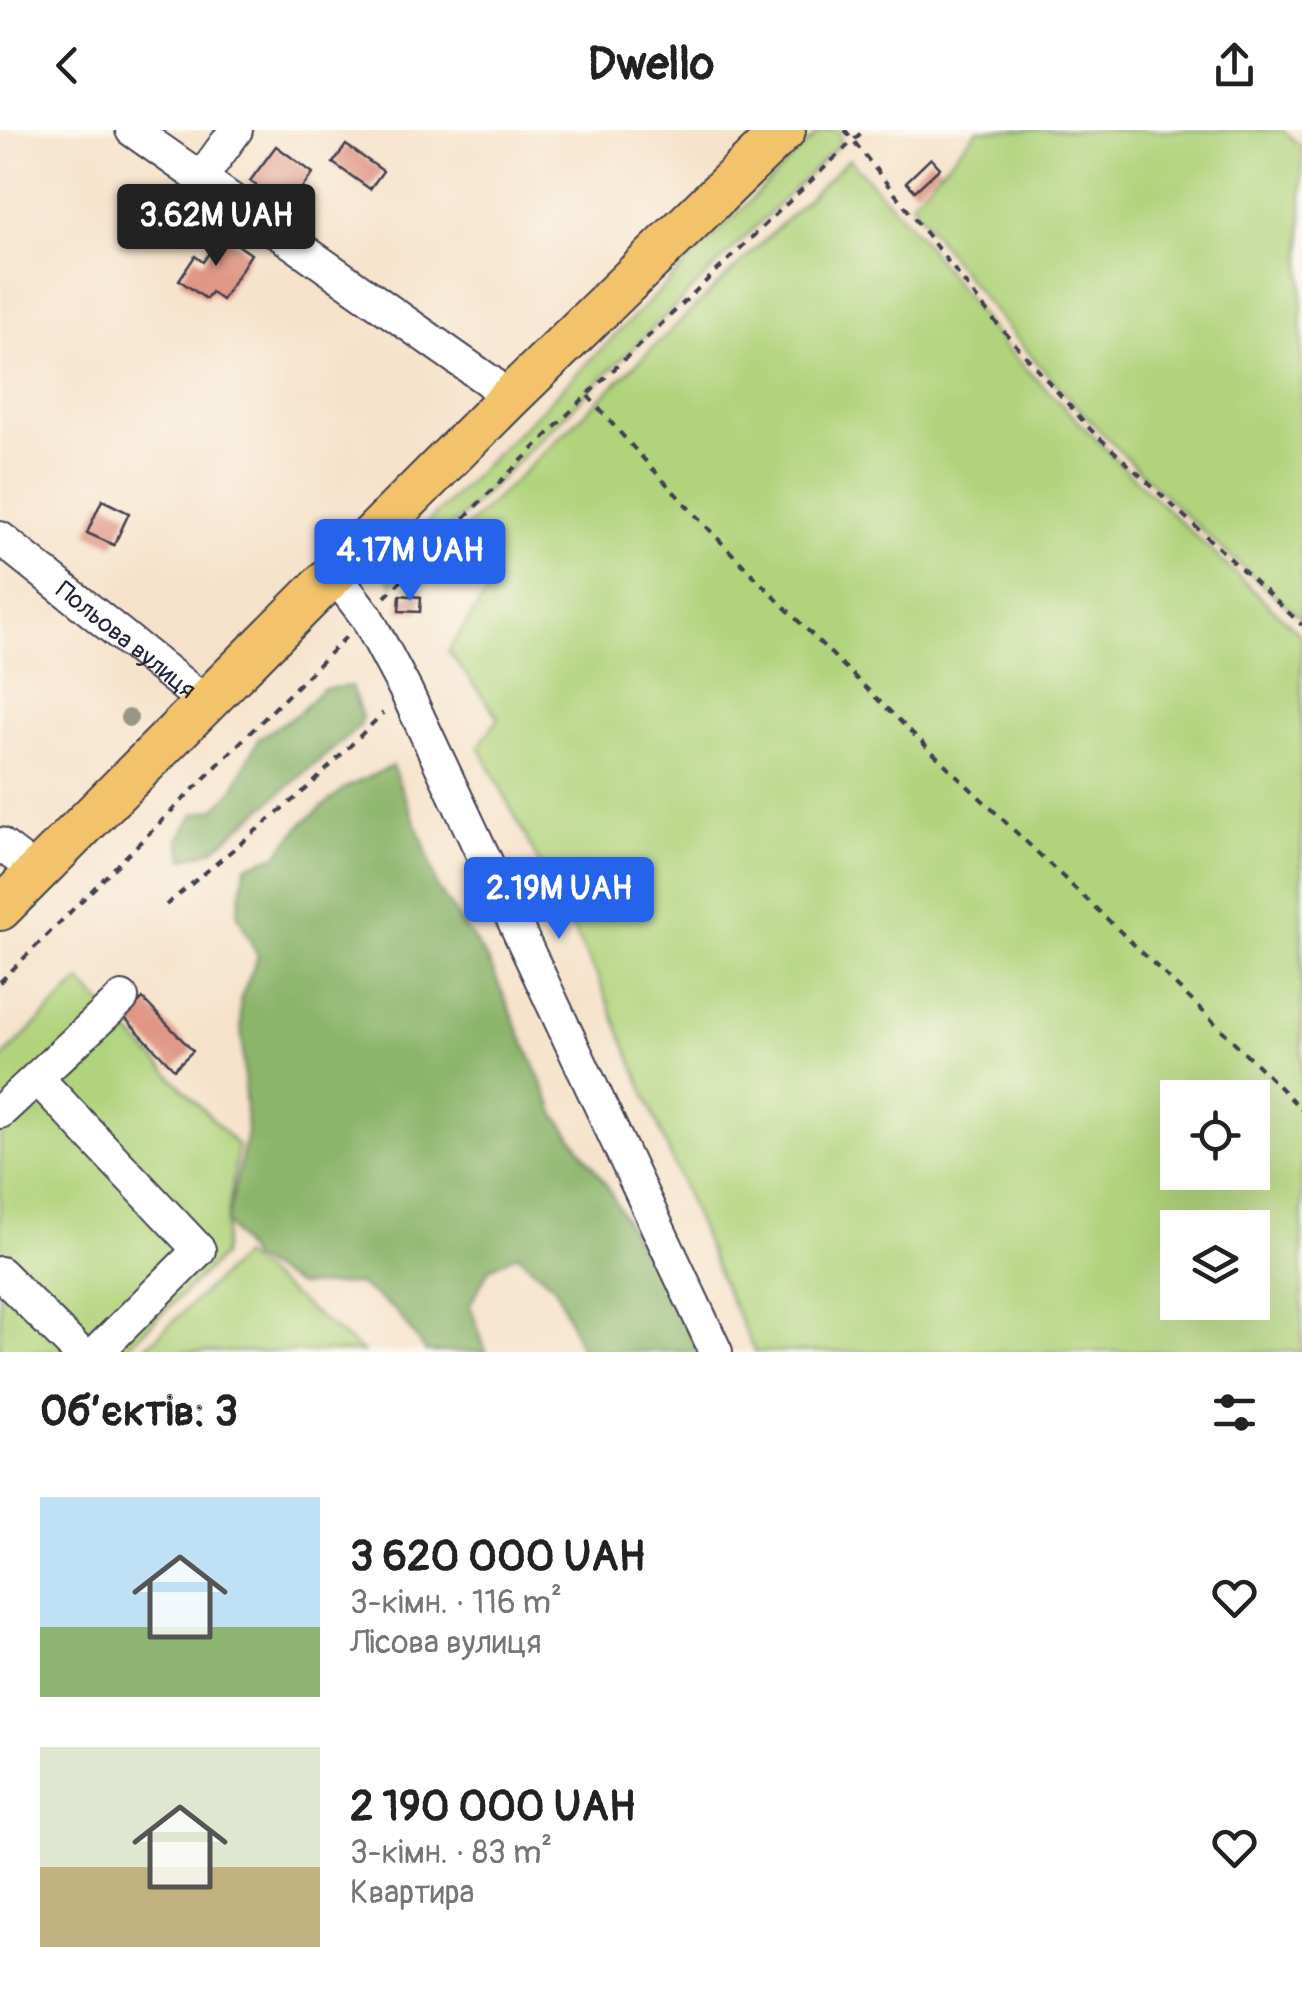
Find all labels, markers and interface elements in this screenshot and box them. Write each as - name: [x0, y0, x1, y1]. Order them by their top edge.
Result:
- text: Dwello: [588, 37, 714, 93]
- icon: back: [40, 38, 95, 93]
- icon: share: [1207, 38, 1262, 93]
- pin: 3.62M UAH: [102, 184, 330, 269]
- text: 3.62M UAH: [139, 196, 293, 236]
- pin: 4.17M UAH: [296, 519, 524, 604]
- text: 4.17M UAH: [336, 531, 484, 571]
- street label: Польова вулиця: [49, 575, 202, 706]
- pin: 2.19M UAH: [445, 857, 673, 942]
- text: 2.19M UAH: [486, 869, 632, 909]
- map controls: [1160, 1080, 1270, 1320]
- button: locate: [1160, 1080, 1270, 1190]
- button: layers: [1160, 1210, 1270, 1320]
- icon: filters: [1207, 1385, 1262, 1440]
- text: Об’єктів: 3: [40, 1386, 238, 1438]
- text: 3 620 000 UAH: [350, 1531, 645, 1583]
- icon: home: [120, 1537, 240, 1657]
- icon: heart: [1207, 1570, 1262, 1625]
- text: 3-кімн. · 116 m²: [350, 1583, 562, 1623]
- text: Лісова вулиця: [350, 1623, 542, 1663]
- text: 2 190 000 UAH: [350, 1781, 635, 1833]
- icon: home: [120, 1787, 240, 1907]
- icon: heart: [1207, 1820, 1262, 1875]
- text: 3-кімн. · 83 m²: [350, 1833, 552, 1873]
- text: Квартира: [350, 1873, 474, 1913]

